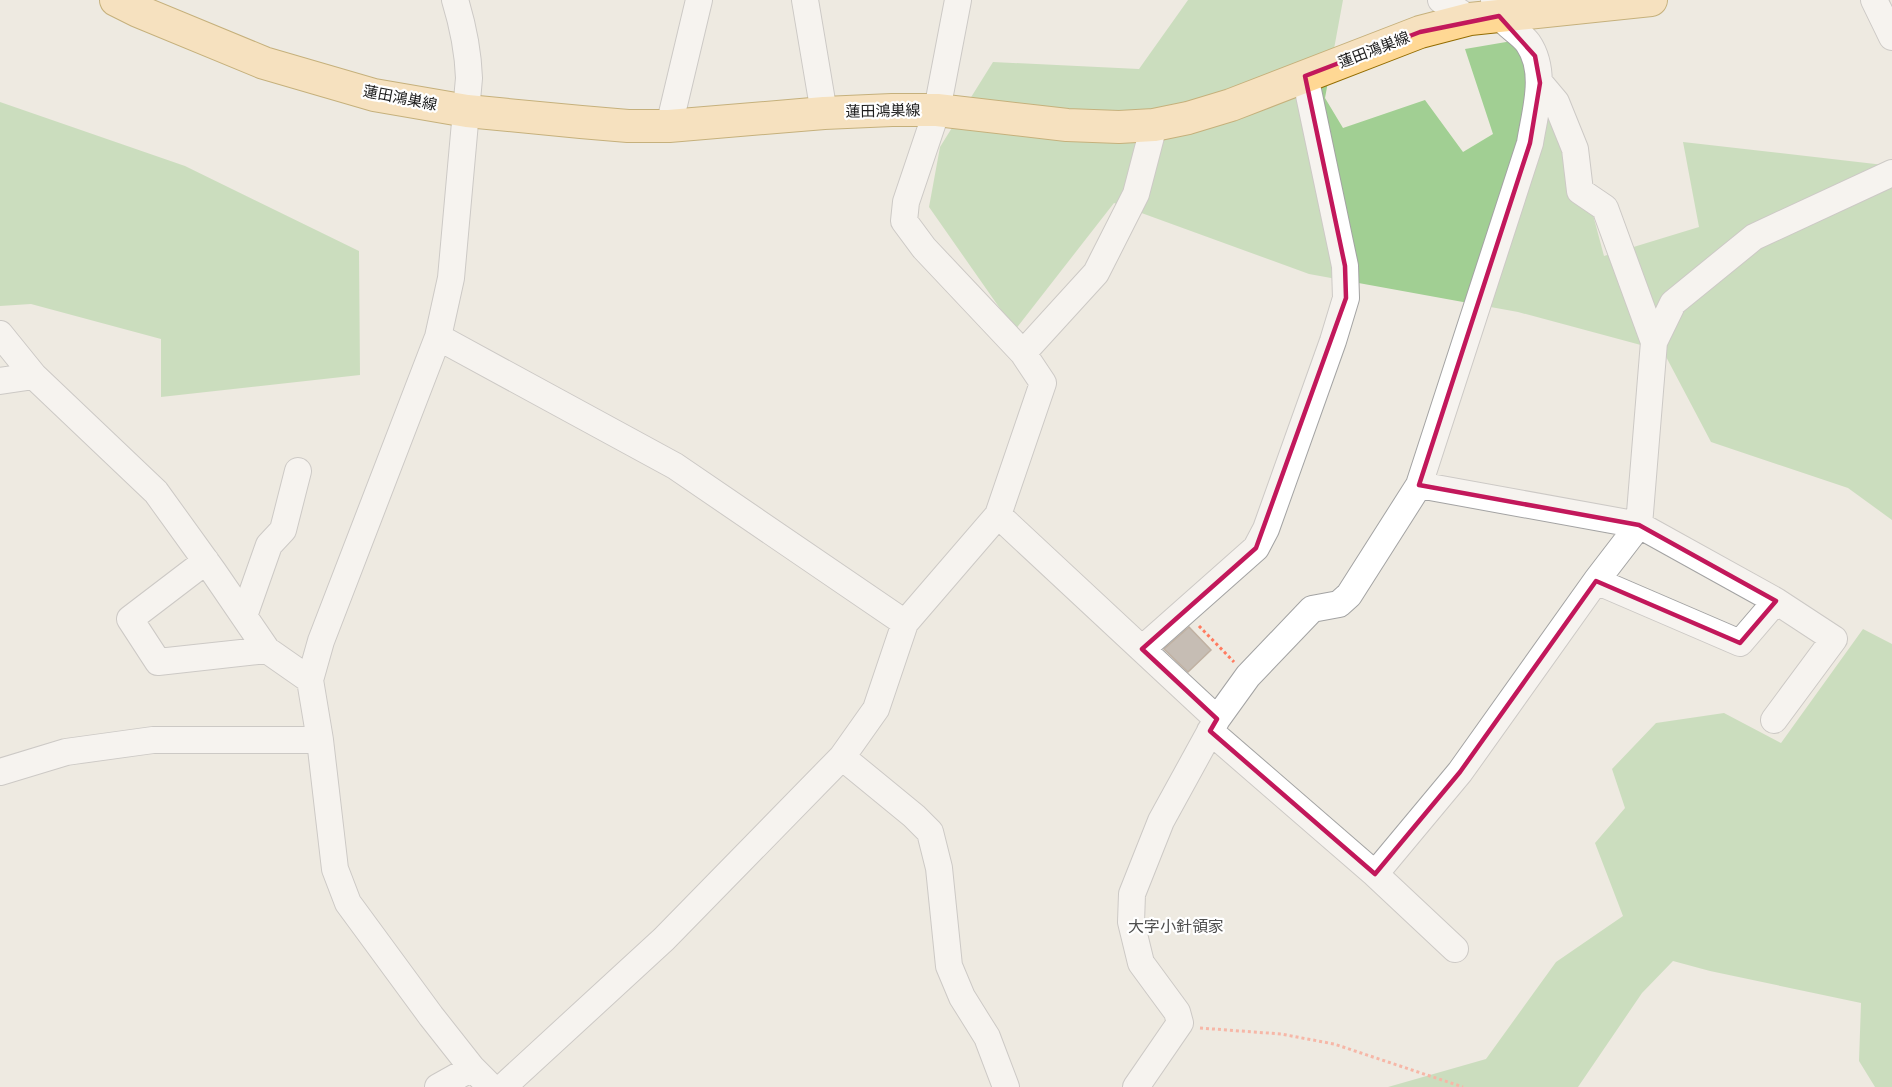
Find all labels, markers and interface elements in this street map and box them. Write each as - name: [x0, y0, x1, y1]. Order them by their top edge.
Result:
- street label: 蓮田鴻巣線: [1335, 26, 1412, 72]
- street label: 蓮田鴻巣線: [361, 80, 439, 114]
- street label: 蓮田鴻巣線: [845, 99, 921, 121]
- district label: 大字小針領家: [1128, 915, 1224, 937]

